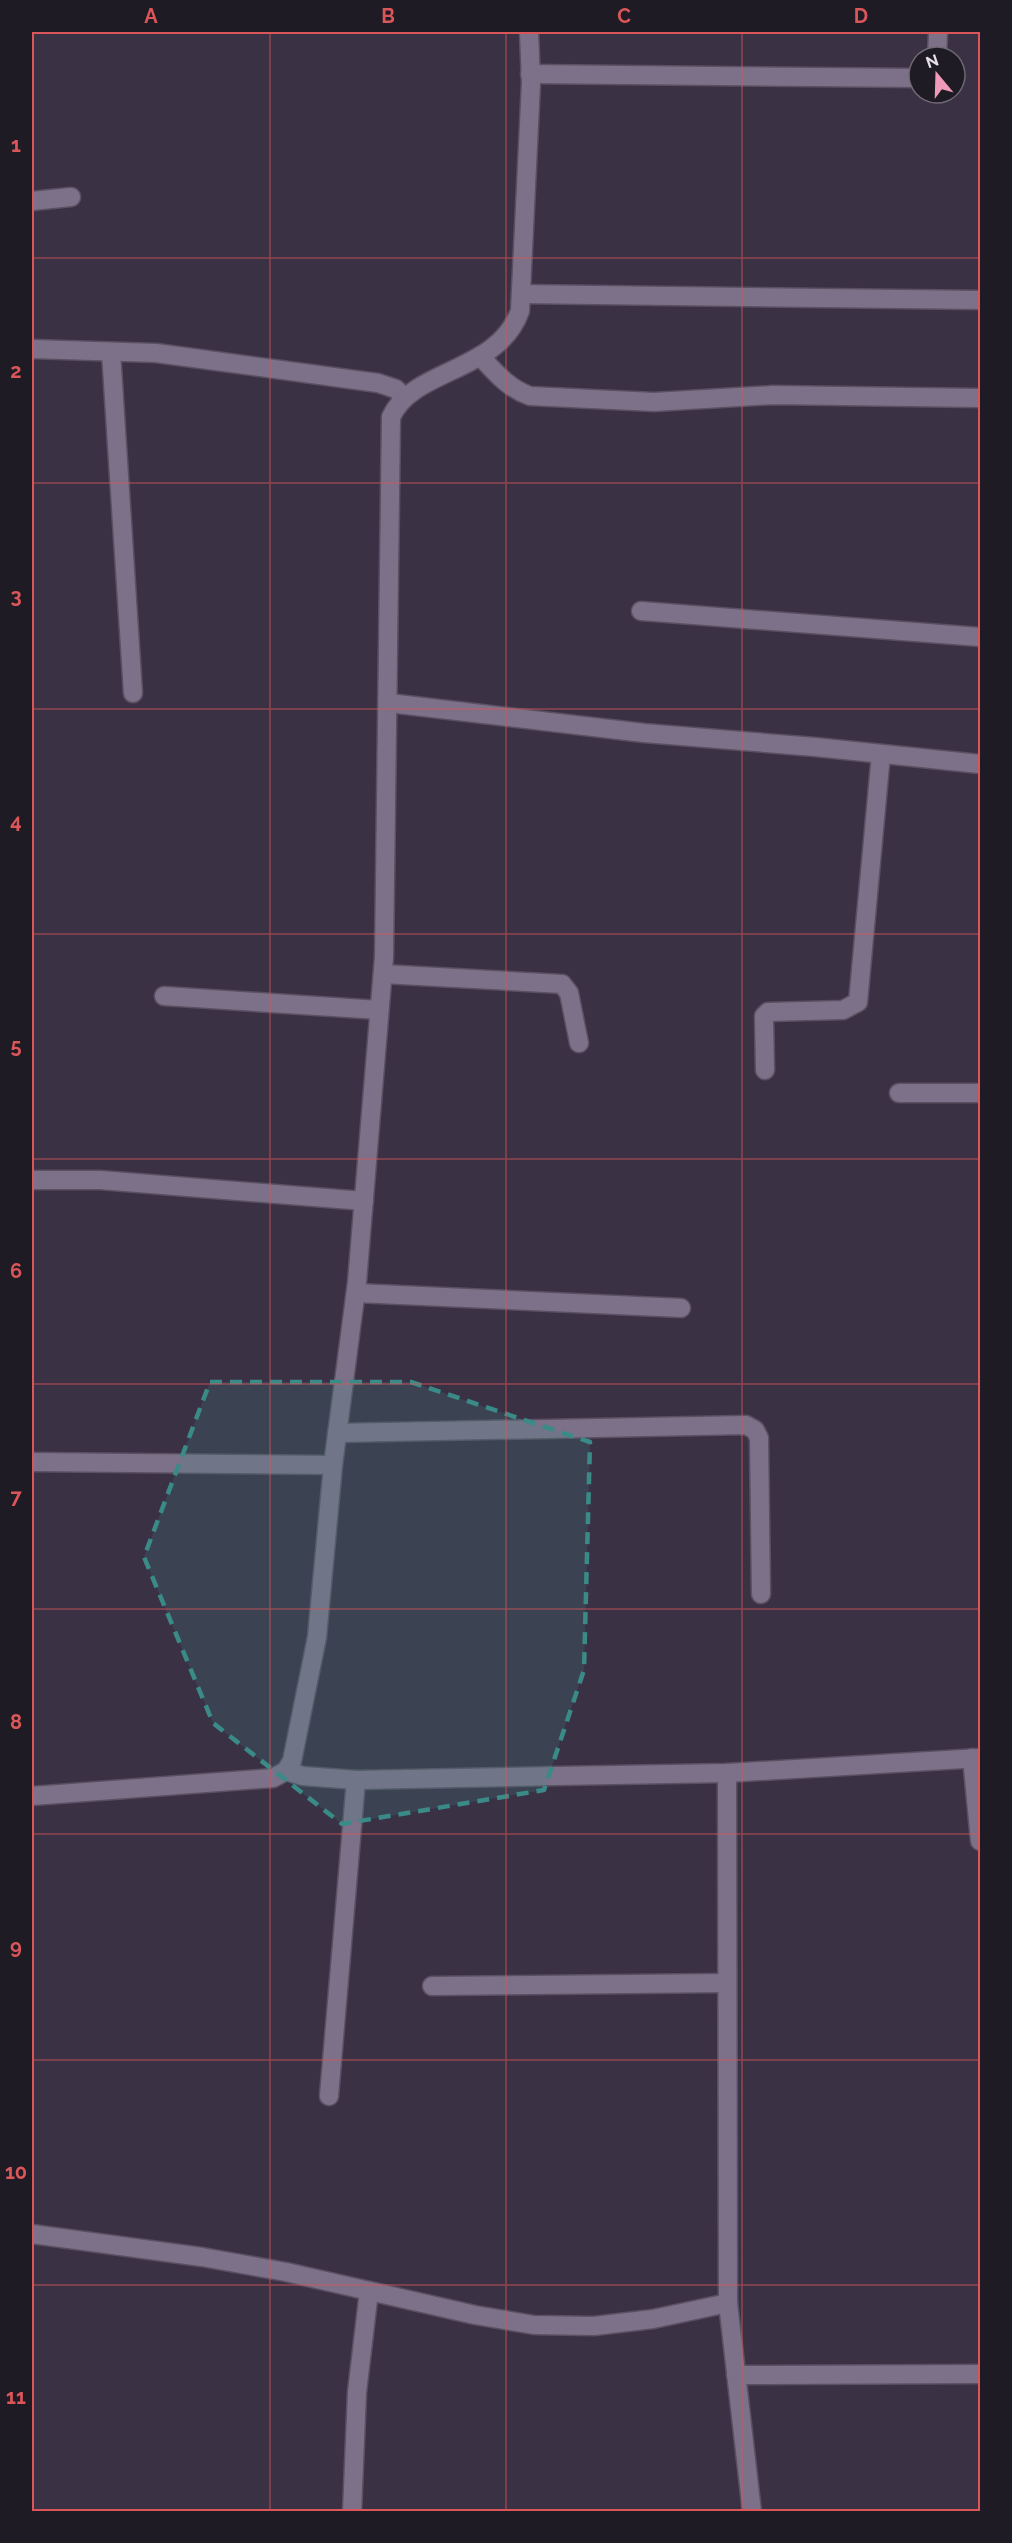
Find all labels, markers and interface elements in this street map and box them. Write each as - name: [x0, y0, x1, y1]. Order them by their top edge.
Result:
- text: A: [144, 4, 158, 28]
- text: B: [381, 4, 395, 28]
- text: C: [617, 4, 631, 28]
- text: D: [854, 4, 868, 28]
- north arrow: [907, 45, 967, 105]
- text: N: [923, 50, 941, 72]
- text: 1: [11, 133, 21, 157]
- text: 2: [10, 359, 22, 383]
- text: 3: [10, 584, 22, 608]
- text: 4: [10, 809, 22, 833]
- text: 5: [10, 1034, 22, 1058]
- text: 6: [10, 1259, 22, 1283]
- text: 7: [10, 1485, 22, 1509]
- text: 8: [10, 1710, 22, 1734]
- text: 9: [10, 1935, 22, 1959]
- text: 10: [5, 2160, 27, 2184]
- text: 11: [6, 2385, 26, 2409]

